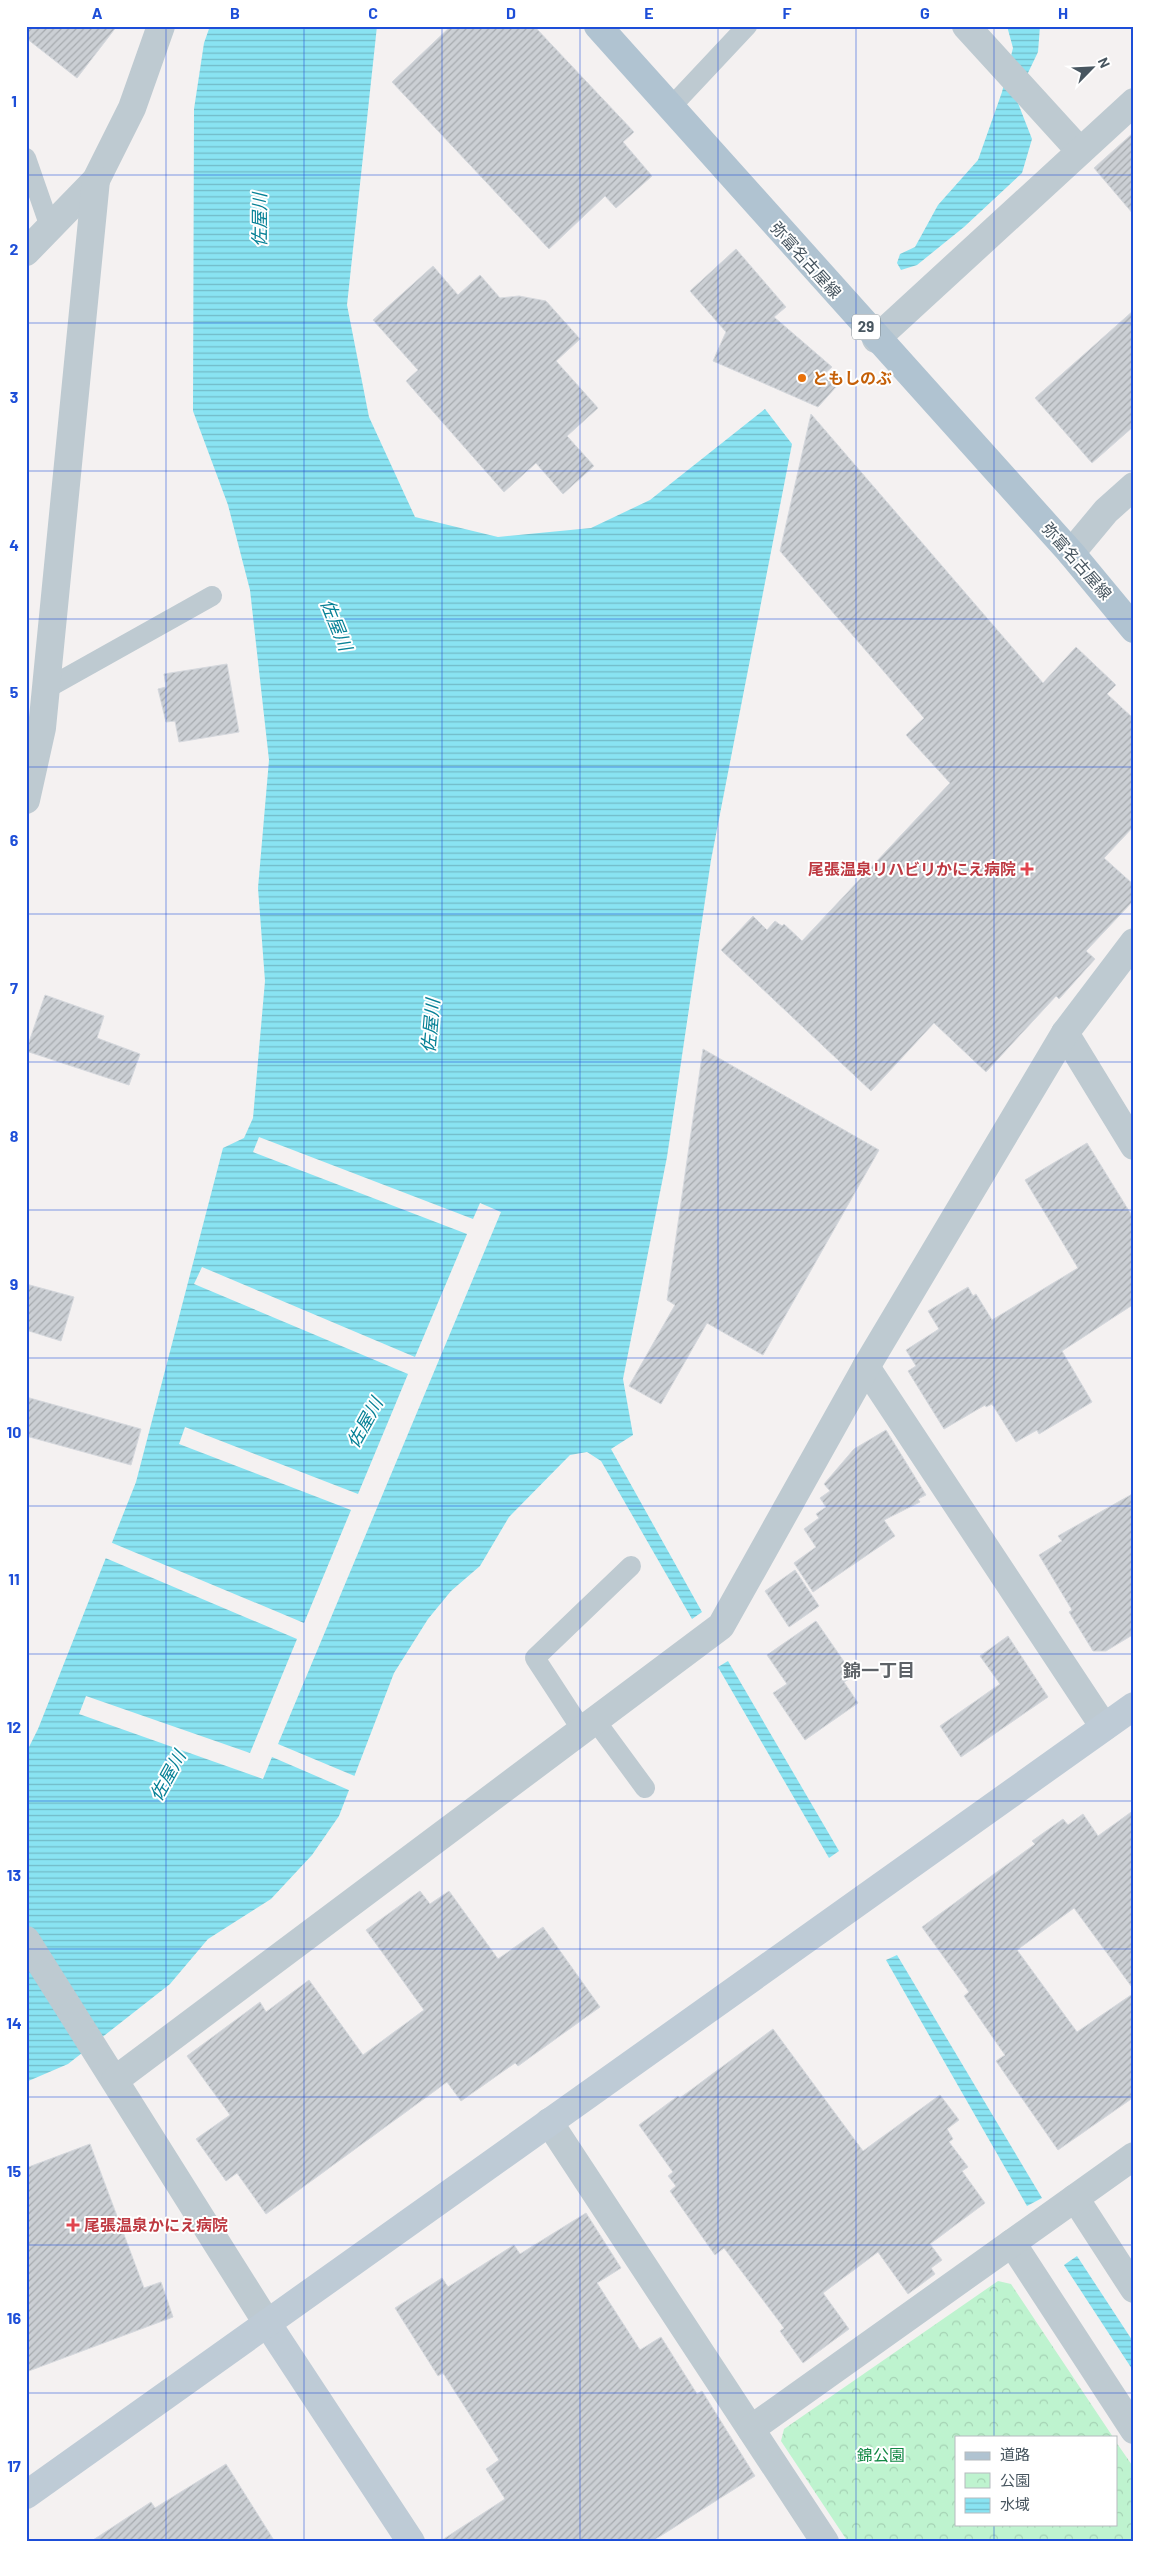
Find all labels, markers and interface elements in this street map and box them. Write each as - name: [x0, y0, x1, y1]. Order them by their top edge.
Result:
- text: A: [92, 3, 103, 22]
- text: B: [230, 3, 240, 22]
- text: C: [368, 3, 378, 22]
- text: D: [506, 3, 516, 22]
- text: E: [644, 3, 654, 22]
- text: F: [783, 3, 792, 22]
- text: G: [920, 3, 930, 22]
- text: H: [1058, 3, 1068, 22]
- north arrow: [1068, 42, 1118, 92]
- text: N: [1095, 55, 1114, 70]
- text: 1: [11, 91, 17, 110]
- water label: 佐屋川: [248, 191, 270, 247]
- street label: 弥富名古屋線: [767, 218, 846, 302]
- text: 2: [10, 239, 19, 258]
- road number: 29: [852, 314, 880, 340]
- place label: ともしのぶ: [812, 368, 892, 387]
- marker: ともしのぶ: [796, 372, 808, 384]
- text: 3: [10, 387, 18, 406]
- street label: 弥富名古屋線: [1039, 518, 1116, 603]
- text: 4: [9, 535, 19, 554]
- water label: 佐屋川: [317, 595, 358, 656]
- text: 5: [10, 682, 19, 701]
- text: 6: [10, 830, 19, 849]
- place label: 尾張温泉リハビリかにえ病院: [808, 859, 1016, 878]
- marker: 尾張温泉リハビリかにえ病院: [1020, 862, 1034, 876]
- text: 7: [10, 978, 18, 997]
- water label: 佐屋川: [417, 996, 443, 1054]
- text: 8: [10, 1126, 19, 1145]
- text: 9: [10, 1274, 18, 1293]
- water label: 佐屋川: [341, 1392, 388, 1451]
- text: 10: [7, 1422, 21, 1441]
- text: 11: [8, 1569, 20, 1588]
- district label: 錦一丁目: [843, 1659, 915, 1681]
- text: 12: [7, 1717, 21, 1736]
- water label: 佐屋川: [144, 1745, 191, 1804]
- text: 13: [7, 1865, 21, 1884]
- text: 14: [6, 2013, 22, 2032]
- text: 15: [7, 2161, 22, 2180]
- place label: 尾張温泉かにえ病院: [84, 2215, 228, 2234]
- marker: 尾張温泉かにえ病院: [66, 2218, 80, 2232]
- text: 16: [7, 2308, 22, 2327]
- legend: [955, 2436, 1118, 2526]
- park label: 錦公園: [857, 2445, 905, 2464]
- text: 道路: [1000, 2445, 1030, 2463]
- text: 17: [7, 2456, 21, 2475]
- text: 公園: [1000, 2471, 1030, 2489]
- text: 水域: [1000, 2495, 1030, 2513]

